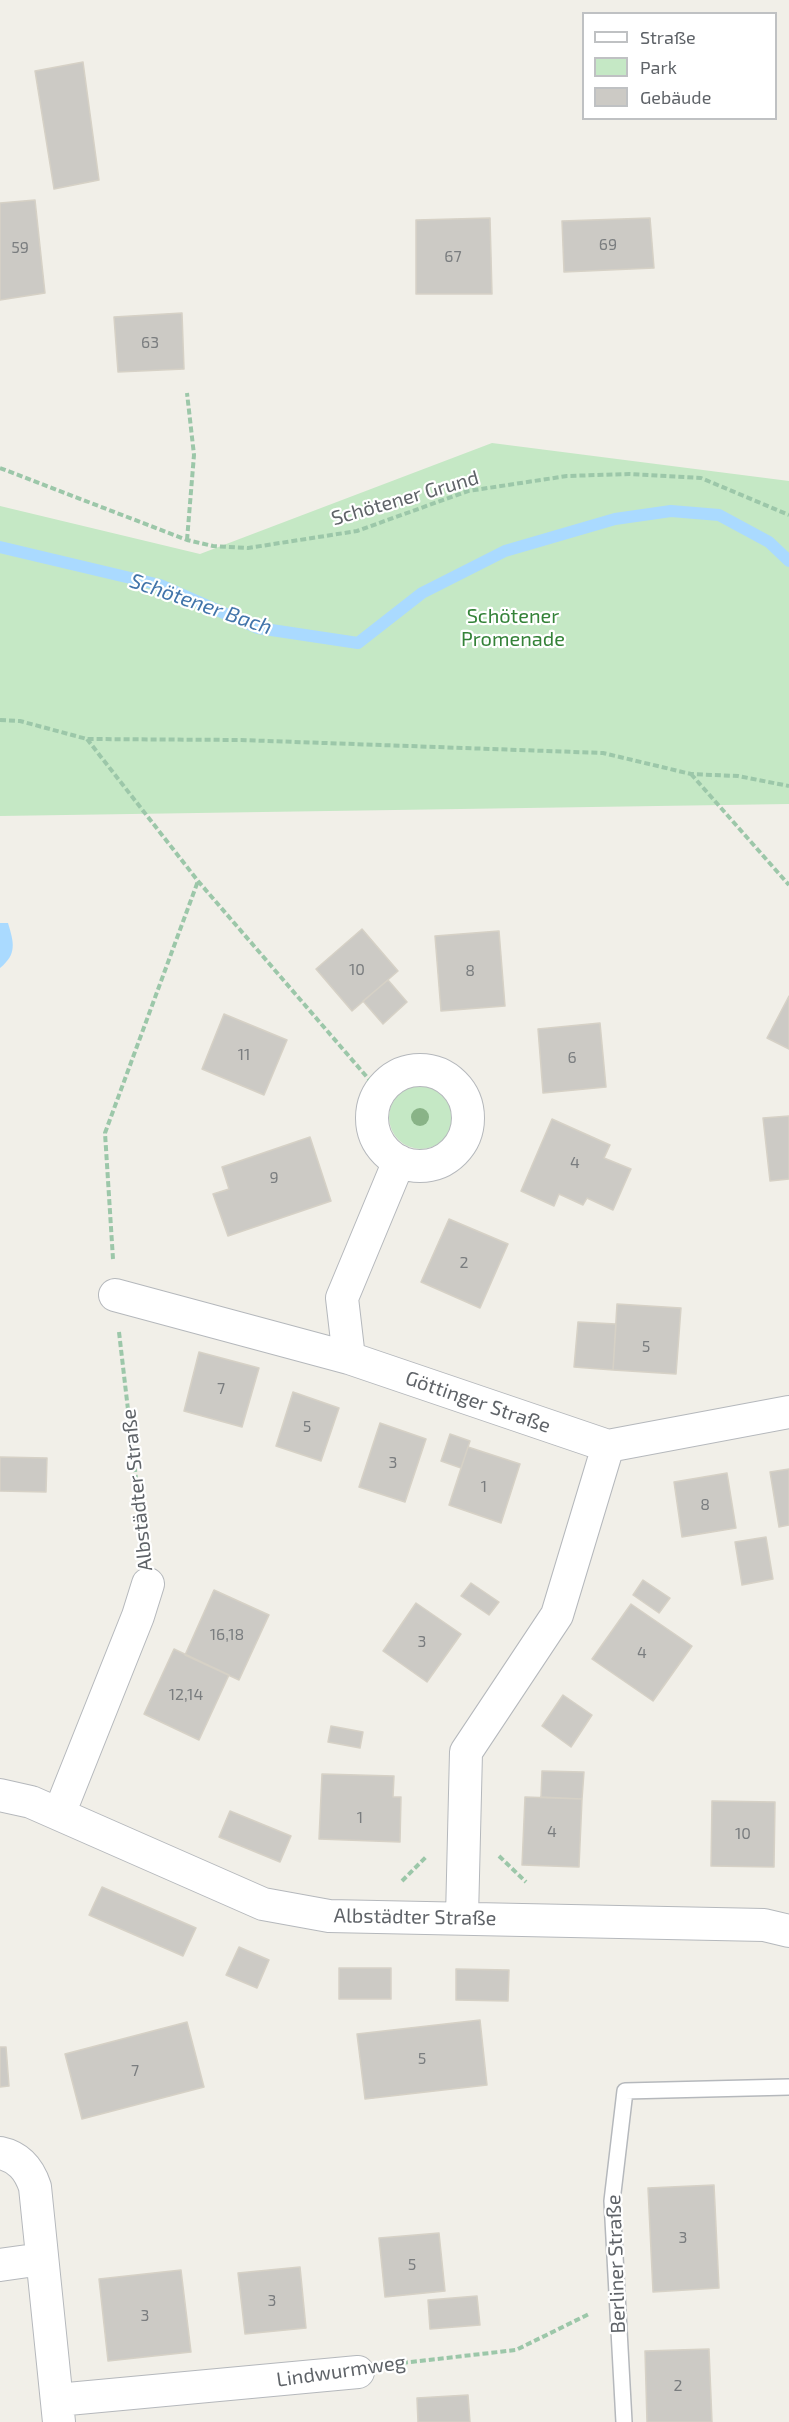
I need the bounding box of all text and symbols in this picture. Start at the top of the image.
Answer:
legend [582,12,777,120]
text: Straße [640,26,696,48]
text: Park [640,56,677,78]
text: Gebäude [640,86,711,108]
house number: 69 [599,235,617,255]
house number: 59 [11,238,29,258]
house number: 67 [444,247,462,267]
house number: 63 [141,333,159,353]
street label: Schötener Grund [329,465,481,531]
water label: Schötener Bach [127,568,275,640]
park label: Schötener Promenade [461,604,565,651]
house number: 10 [349,960,365,980]
house number: 8 [465,961,475,981]
house number: 11 [238,1045,250,1065]
house number: 6 [567,1048,577,1068]
house number: 4 [570,1153,580,1173]
house number: 9 [269,1168,279,1188]
house number: 2 [460,1253,468,1273]
house number: 5 [642,1337,650,1357]
street label: Göttinger Straße [402,1366,554,1438]
house number: 7 [217,1379,225,1399]
street label: Albstädter Straße [117,1408,157,1572]
house number: 5 [303,1417,311,1437]
house number: 3 [389,1453,397,1473]
house number: 1 [481,1477,487,1497]
house number: 8 [700,1495,710,1515]
house number: 16,18 [210,1625,244,1645]
house number: 3 [418,1632,426,1652]
house number: 4 [637,1643,647,1663]
house number: 12,14 [169,1685,203,1705]
house number: 1 [357,1808,363,1828]
house number: 4 [547,1822,557,1842]
house number: 10 [735,1824,751,1844]
street label: Albstädter Straße [333,1904,497,1930]
house number: 5 [418,2049,426,2069]
house number: 7 [131,2061,139,2081]
street label: Berliner Straße [602,2194,630,2334]
house number: 3 [679,2228,687,2248]
house number: 5 [408,2255,416,2275]
house number: 3 [268,2291,276,2311]
house number: 3 [141,2306,149,2326]
street label: Lindwurmweg [275,2350,407,2392]
house number: 2 [674,2376,682,2396]

